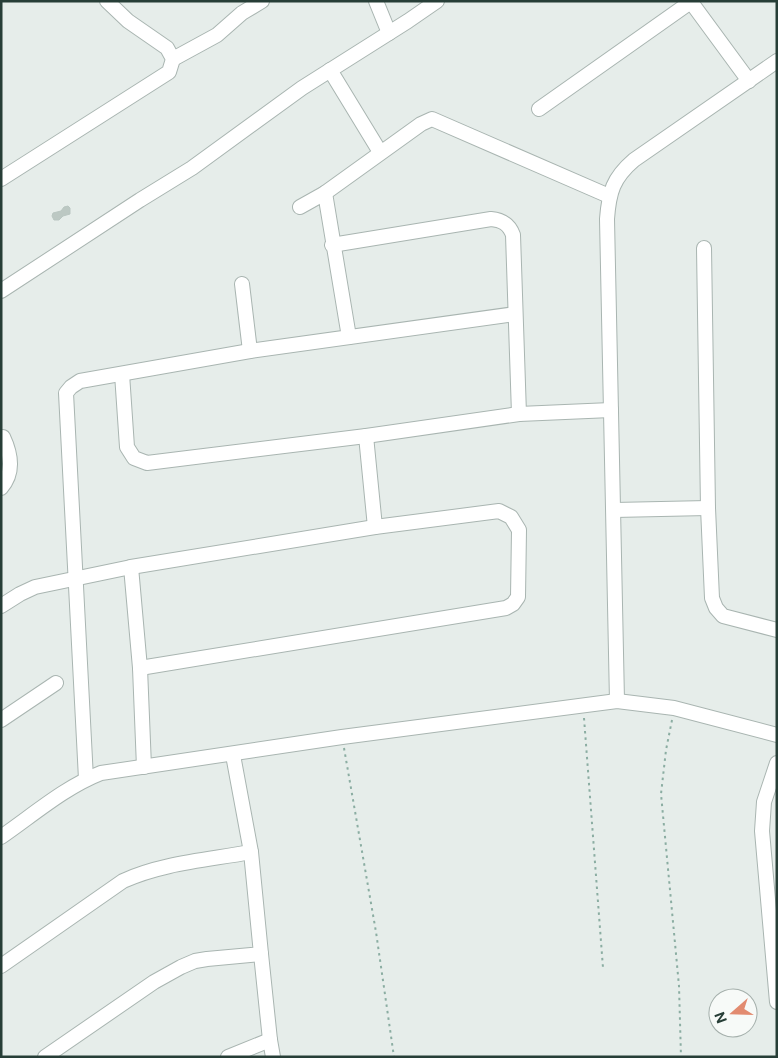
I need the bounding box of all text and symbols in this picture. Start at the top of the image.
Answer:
north arrow [708,988,758,1038]
text: N [711,1010,730,1025]

